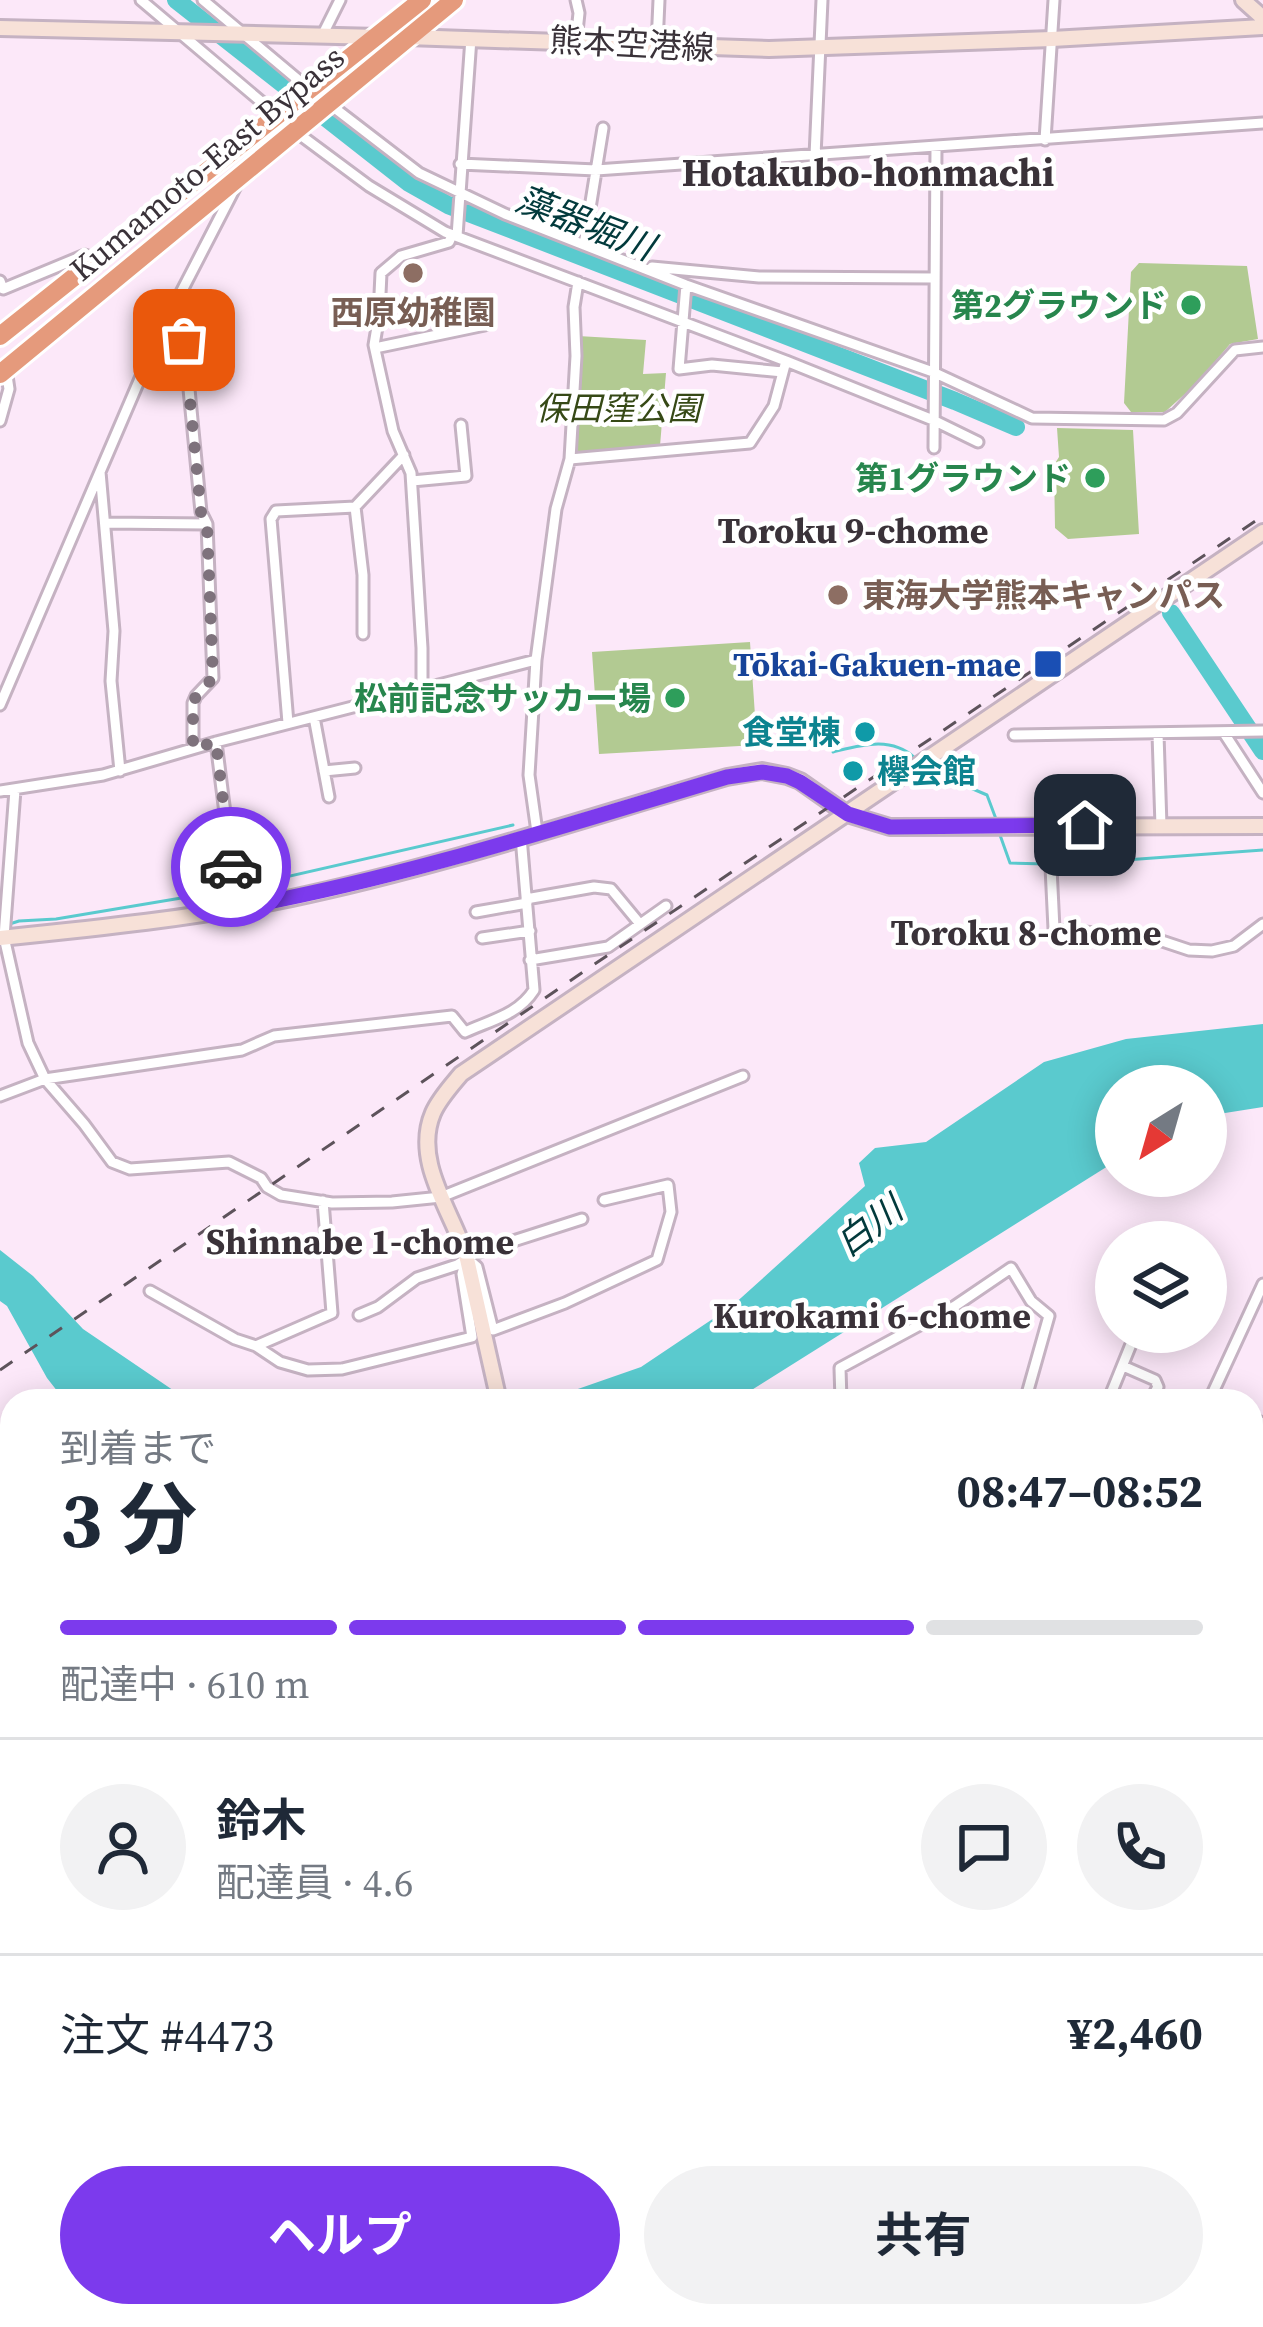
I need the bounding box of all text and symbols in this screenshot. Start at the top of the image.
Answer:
street label: 熊本空港線 [548,17,716,71]
street label: Kumamoto-East Bypass [60,35,354,291]
district label: Hotakubo-honmachi [682,146,1054,199]
water label: 藻器堀川 [509,174,665,273]
marker: 西原幼稚園 [400,260,426,286]
place label: 第2グラウンド [951,283,1167,328]
pin [133,289,235,391]
place label: 西原幼稚園 [331,290,496,335]
marker: 第2グラウンド [1178,292,1204,318]
icon: bag [151,307,217,373]
park label: 保田窪公園 [536,386,705,431]
place label: 第1グラウンド [855,456,1071,501]
marker: 第1グラウンド [1082,465,1108,491]
district label: Toroku 9-chome [718,506,988,555]
place label: 東海大学熊本キャンパス [862,573,1225,618]
marker: 東海大学熊本キャンパス [825,582,851,608]
place label: Tōkai-Gakuen-mae [733,642,1021,687]
marker: Tōkai-Gakuen-mae [1032,648,1064,680]
place label: 松前記念サッカー場 [354,676,651,721]
marker: 松前記念サッカー場 [662,685,688,711]
place label: 食堂棟 [742,710,841,755]
marker: 食堂棟 [852,719,878,745]
place label: 欅会館 [877,749,976,794]
marker: 欅会館 [840,758,866,784]
pin [1034,774,1136,876]
icon: home [1052,792,1118,858]
courier [171,807,291,927]
icon: car [198,834,264,900]
district label: Toroku 8-chome [891,908,1161,957]
north arrow [1095,1065,1227,1197]
map controls [1095,1065,1227,1353]
water label: 白川 [825,1182,916,1267]
district label: Shinnabe 1-chome [206,1217,514,1266]
button: layers [1095,1221,1227,1353]
district label: Kurokami 6-chome [713,1291,1031,1340]
text: 到着まで [60,1422,216,1475]
text: 08:47–08:52 [957,1460,1203,1522]
text: 3 分 [60,1466,197,1573]
text: 配達中 · 610 m [60,1658,310,1711]
button: person [60,1784,186,1910]
button: chat [921,1784,1047,1910]
button: phone [1077,1784,1203,1910]
text: 鈴木 [216,1789,306,1851]
text: 配達員 · 4.6 [216,1856,414,1909]
text: ¥2,460 [1068,2002,1203,2064]
text: 注文 #4473 [60,2004,274,2066]
button: ヘルプ [60,2166,620,2304]
button: 共有 [644,2166,1203,2304]

